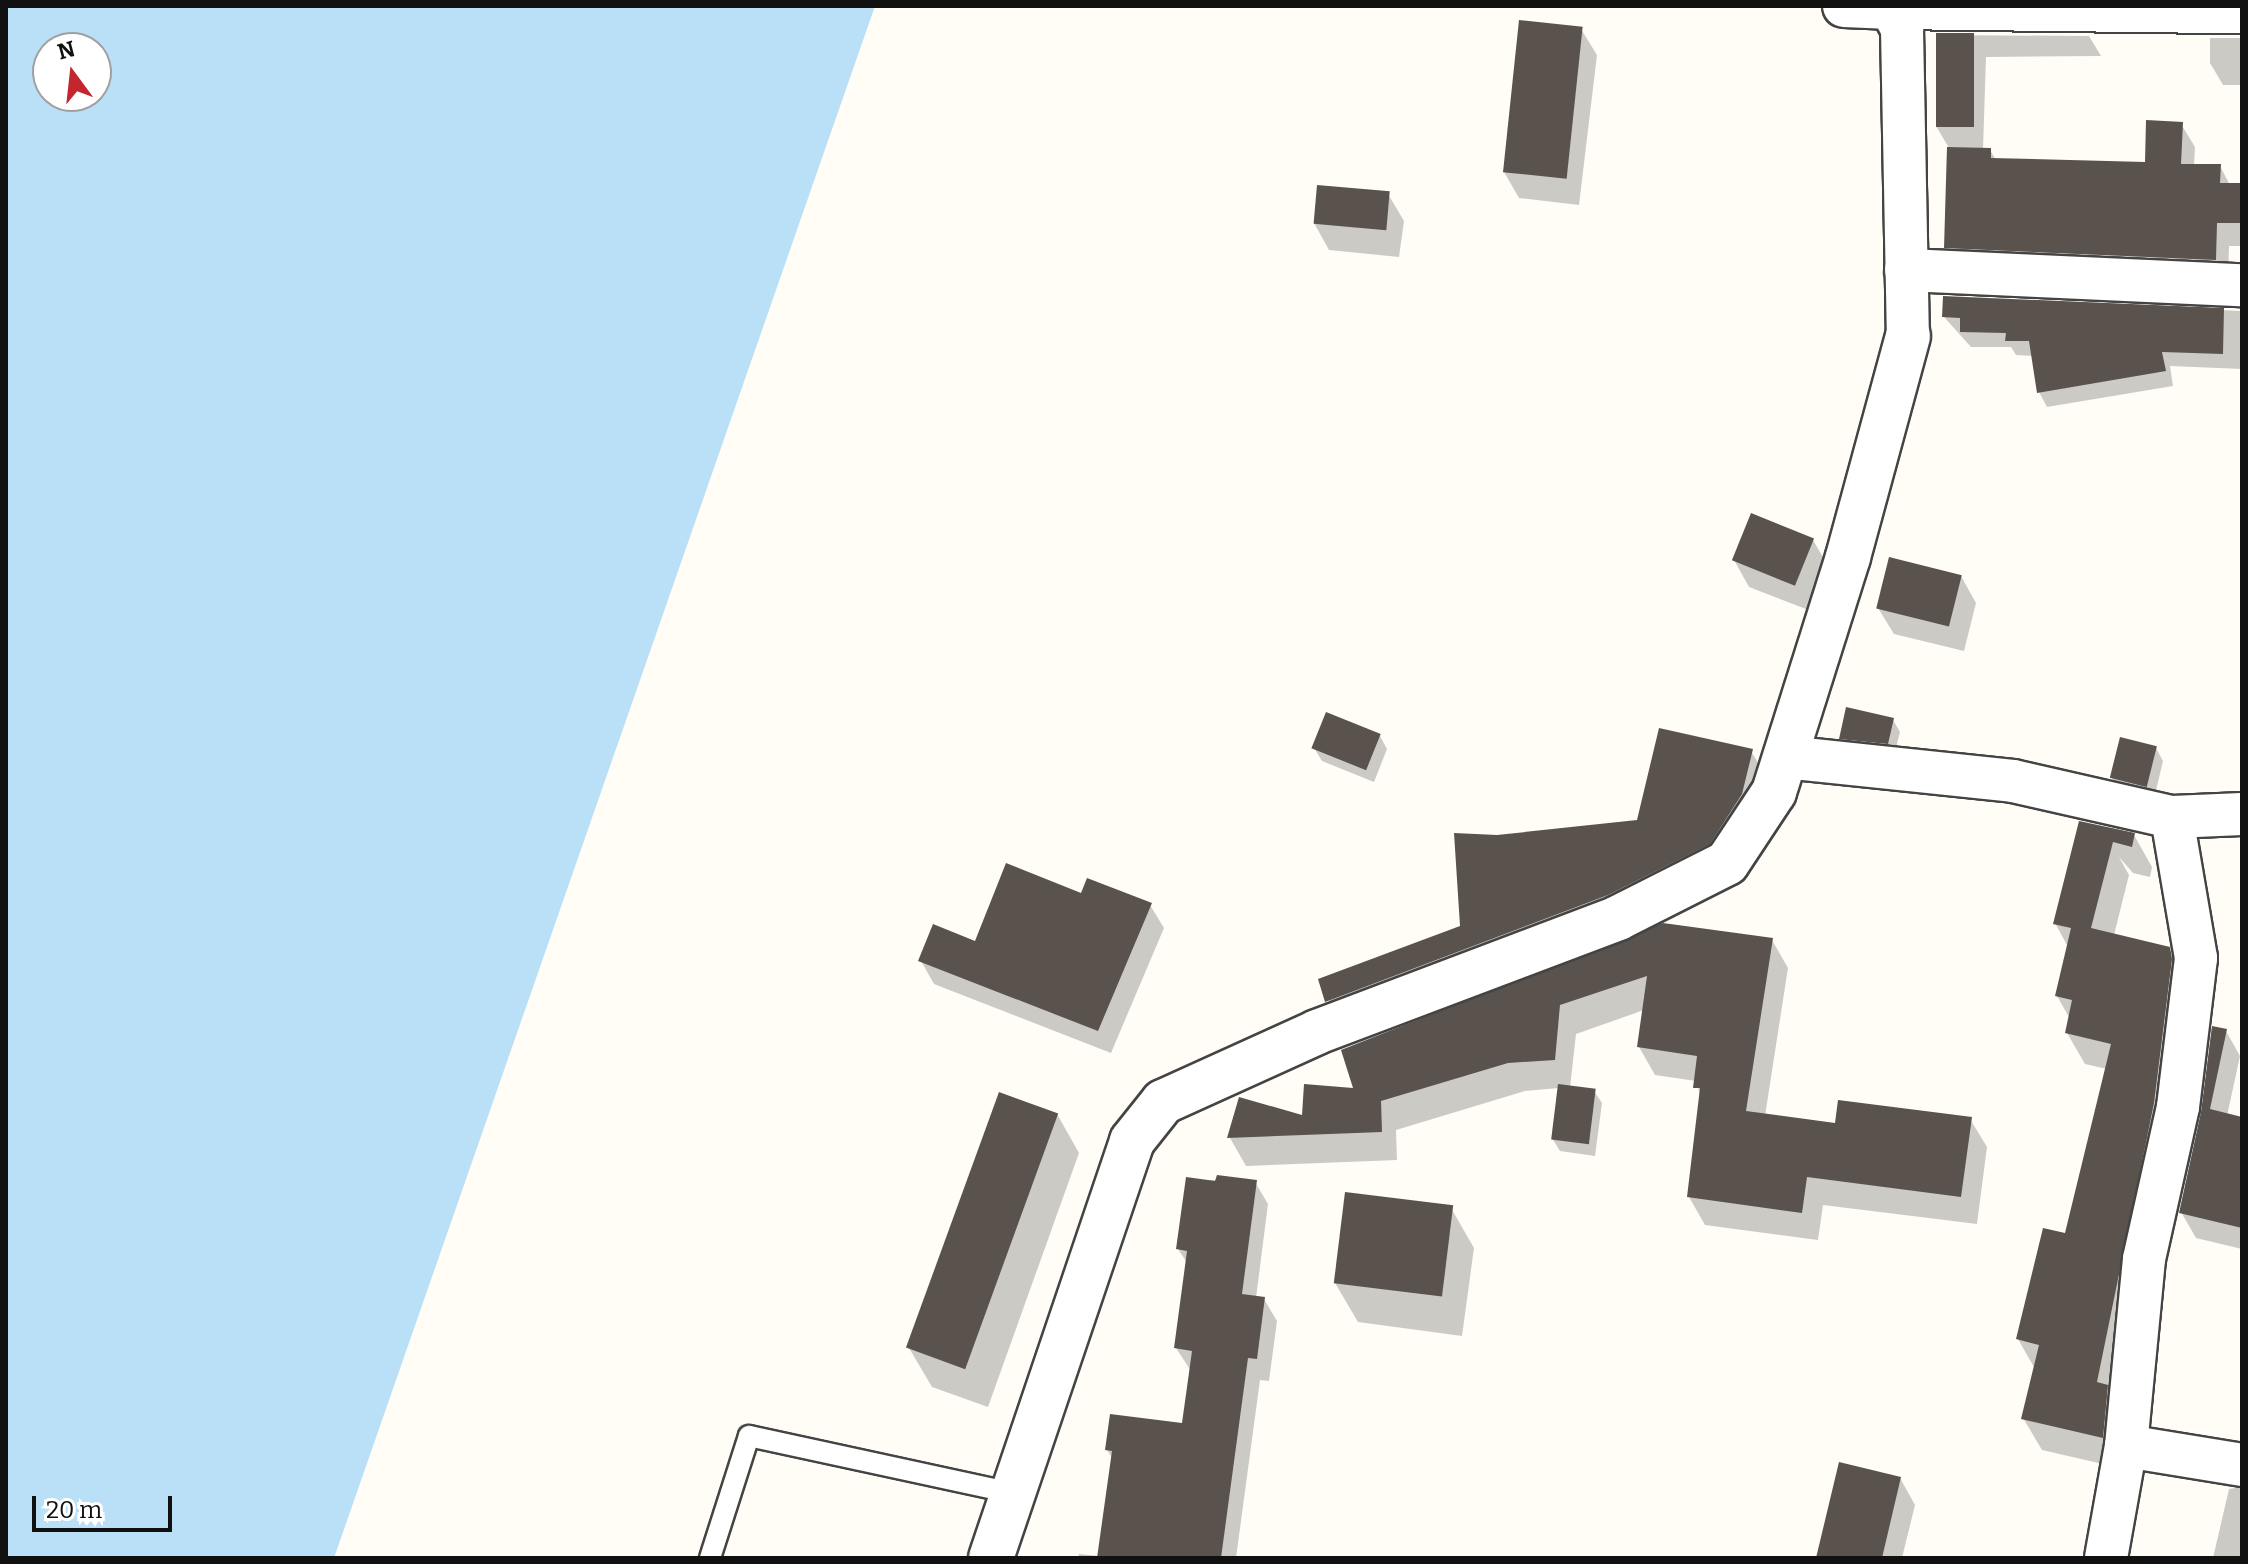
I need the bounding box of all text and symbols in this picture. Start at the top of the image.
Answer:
north arrow [32,32,112,112]
text: N [54,35,78,66]
scale bar [36,1480,176,1530]
text: 20 m [46,1496,102,1524]

